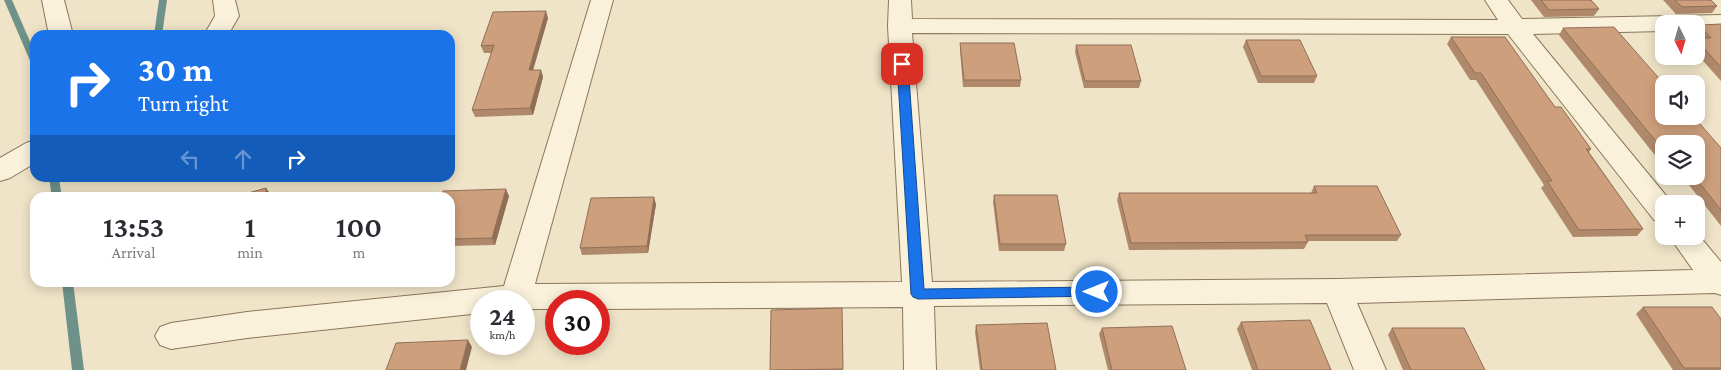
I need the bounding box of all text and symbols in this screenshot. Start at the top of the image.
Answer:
north arrow [1655,15,1705,65]
map controls [1655,15,1705,245]
pin [881,43,923,85]
icon: right [55,50,120,115]
text: 30 m [138,50,213,89]
icon: arrive [888,50,916,78]
button: sound [1655,75,1705,125]
text: Turn right [138,91,229,116]
button: layers [1655,135,1705,185]
icon: left [176,145,204,173]
icon: ahead [229,145,257,173]
icon: right [282,145,310,173]
button: + [1655,195,1705,245]
text: 13:53 [103,210,164,243]
text: 1 [245,210,255,243]
text: 100 [336,210,382,243]
text: Arrival [112,244,155,261]
text: min [237,244,263,261]
text: m [353,244,365,261]
position arrow [1070,265,1122,317]
speed limit sign: 30 [545,290,610,355]
text: 24 [489,303,516,330]
text: km/h [490,328,515,342]

